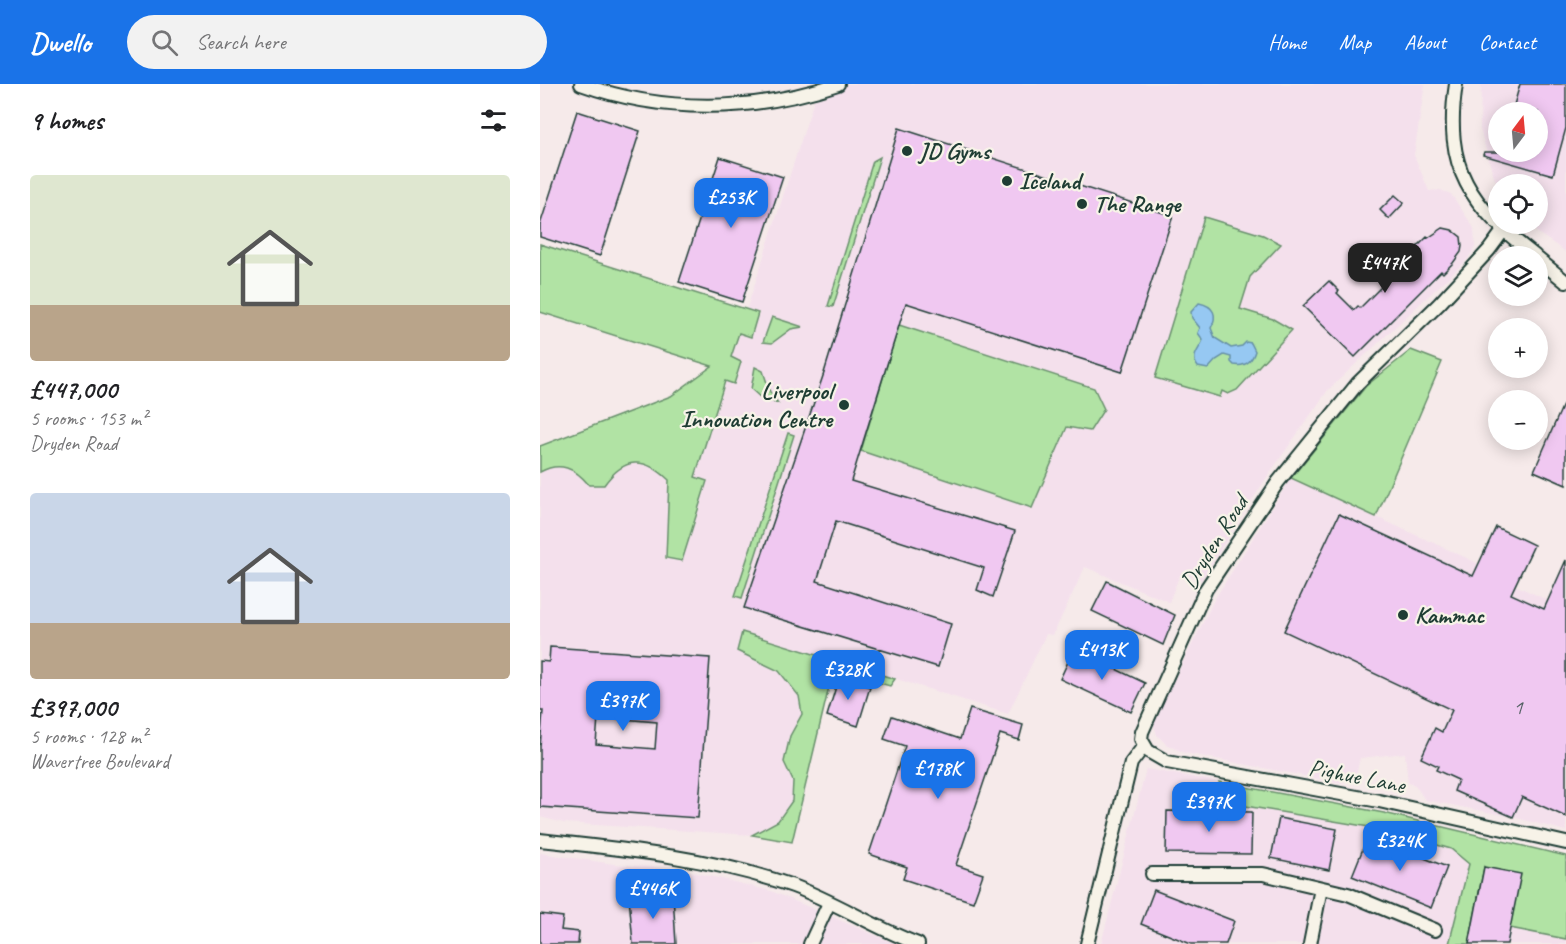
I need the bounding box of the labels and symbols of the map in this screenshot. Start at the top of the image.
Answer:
north arrow [1488,102,1548,162]
place label: JD Gyms [917,136,992,166]
marker: JD Gyms [900,144,914,158]
place label: Iceland [1019,166,1084,196]
marker: Iceland [1000,174,1014,188]
pin: £253K [689,178,773,229]
place label: The Range [1094,189,1182,219]
marker: The Range [1075,197,1089,211]
pin: £447K [1343,243,1427,294]
place label: Liverpool Innovation Centre [681,376,837,434]
marker: Liverpool Innovation Centre [837,398,851,412]
street label: Dryden Road [1173,486,1256,595]
place label: Kammac [1415,600,1485,630]
marker: Kammac [1396,608,1410,622]
pin: £413K [1060,630,1144,681]
pin: £328K [806,650,890,701]
pin: £397K [581,681,665,732]
house number: 1 [1513,694,1524,720]
pin: £178K [896,749,980,800]
street label: Pighue Lane [1306,752,1410,800]
pin: £397K [1167,782,1251,833]
pin: £324K [1358,821,1442,872]
pin: £446K [611,869,695,920]

